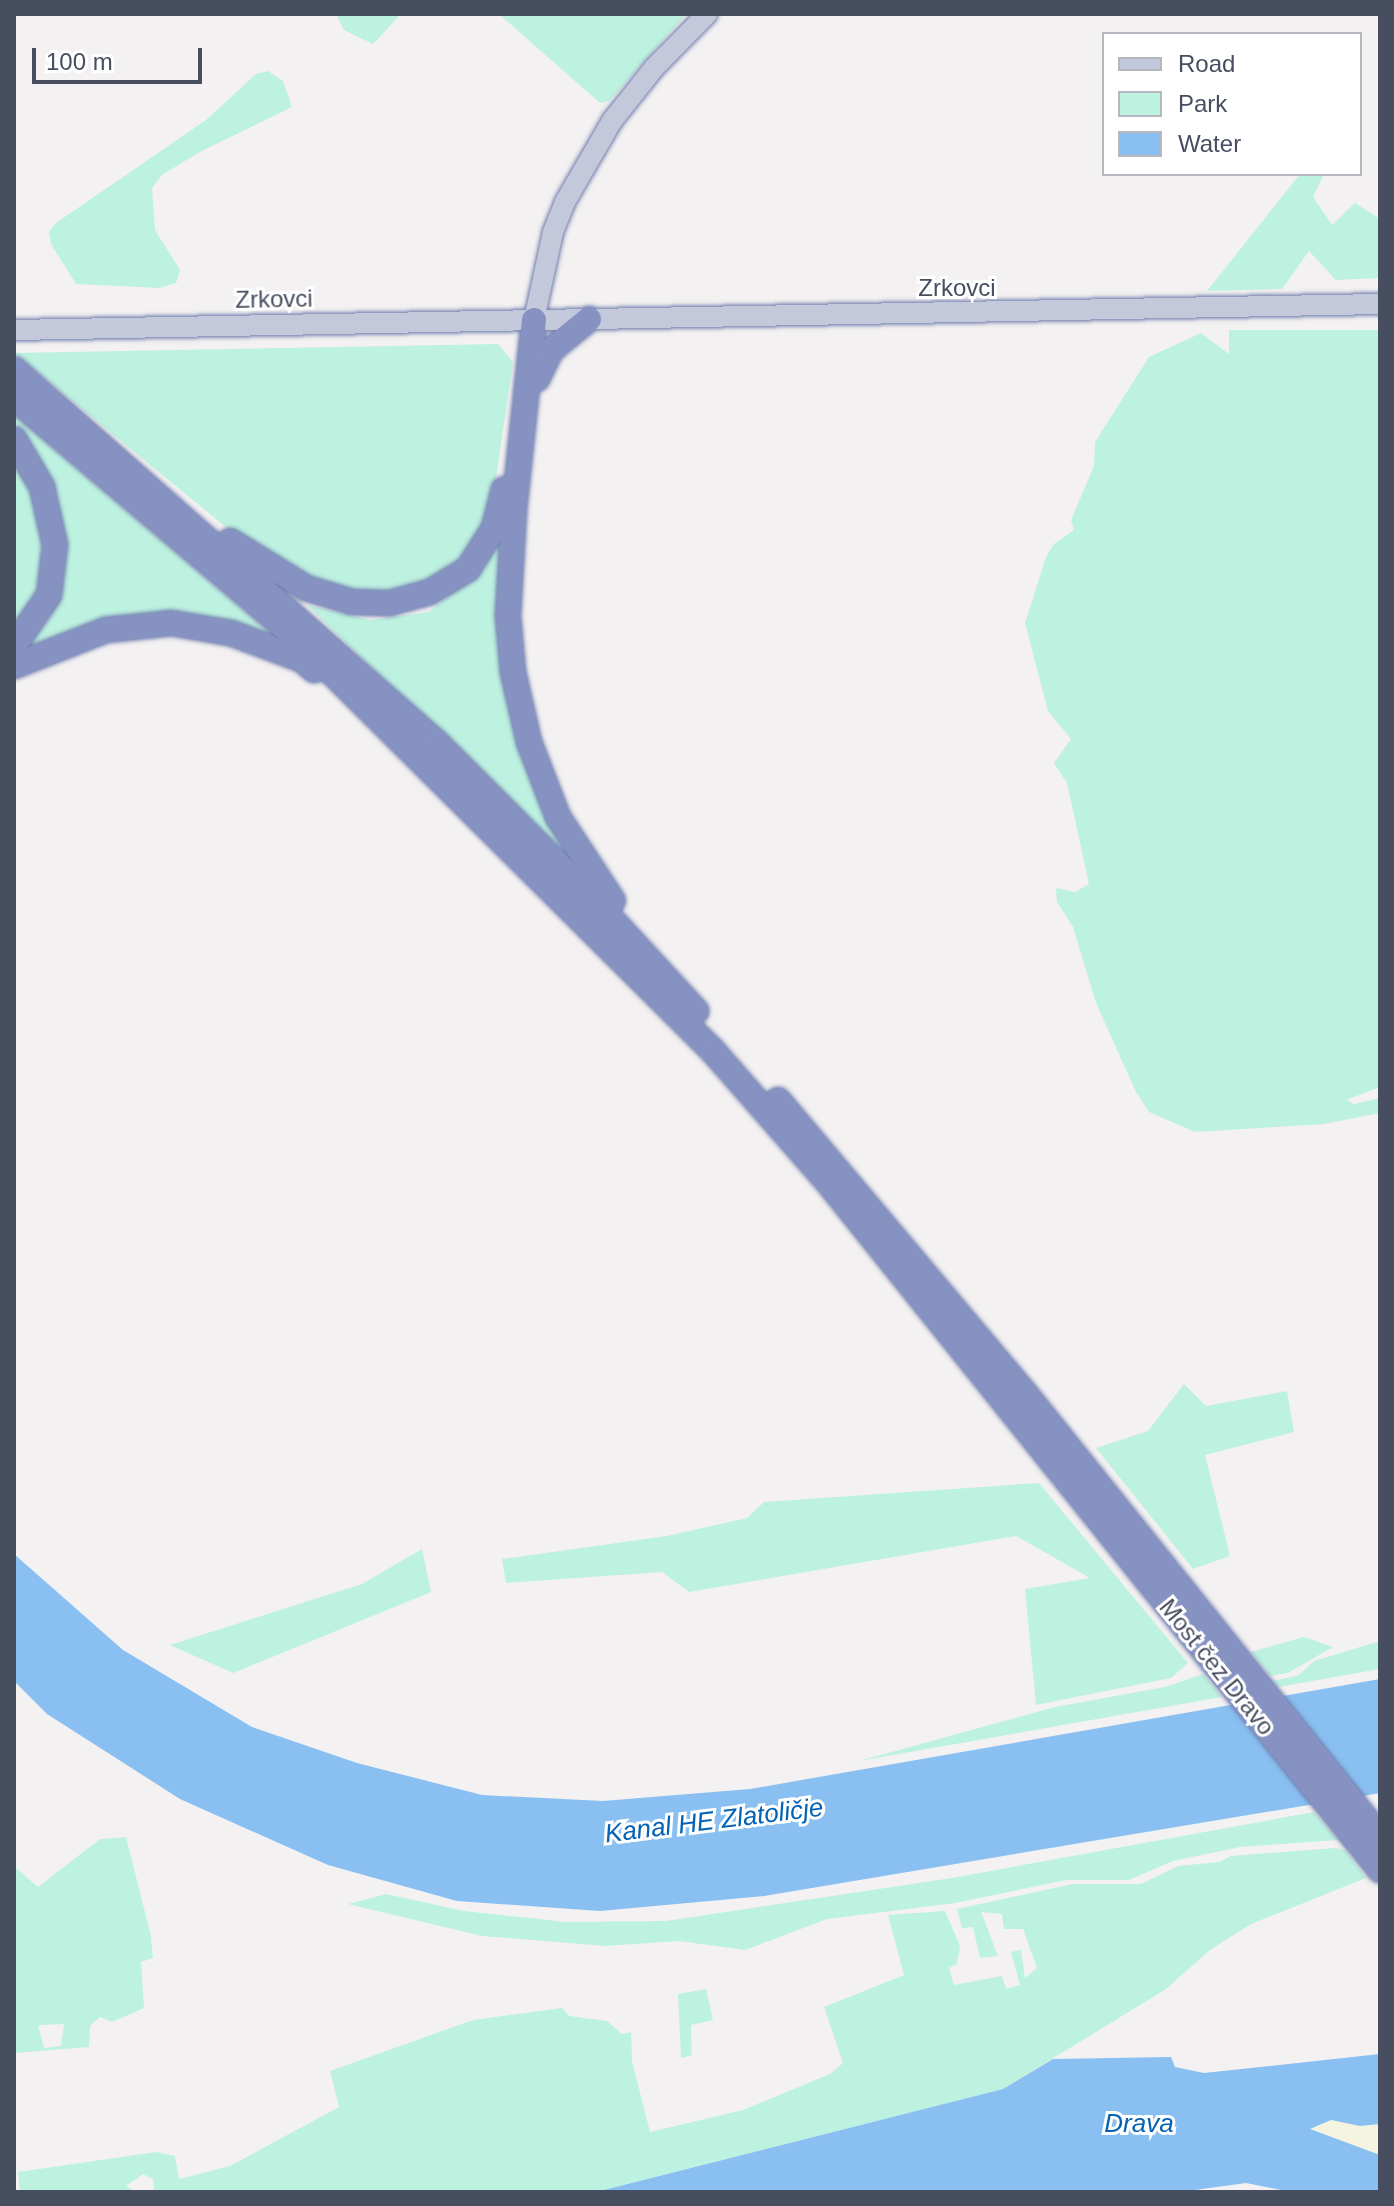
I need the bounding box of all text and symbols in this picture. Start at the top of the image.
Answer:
scale bar [36,32,206,82]
legend [1102,32,1362,176]
text: 100 m [46,48,113,75]
text: Road [1178,50,1235,77]
text: Park [1178,90,1227,117]
text: Water [1178,130,1241,157]
street label: Zrkovci [918,274,996,302]
street label: Zrkovci [235,284,313,314]
street label: Most čez Dravo [1153,1593,1281,1741]
water label: Kanal HE Zlatoličje [603,1792,825,1850]
water label: Drava [1104,2108,1174,2140]

